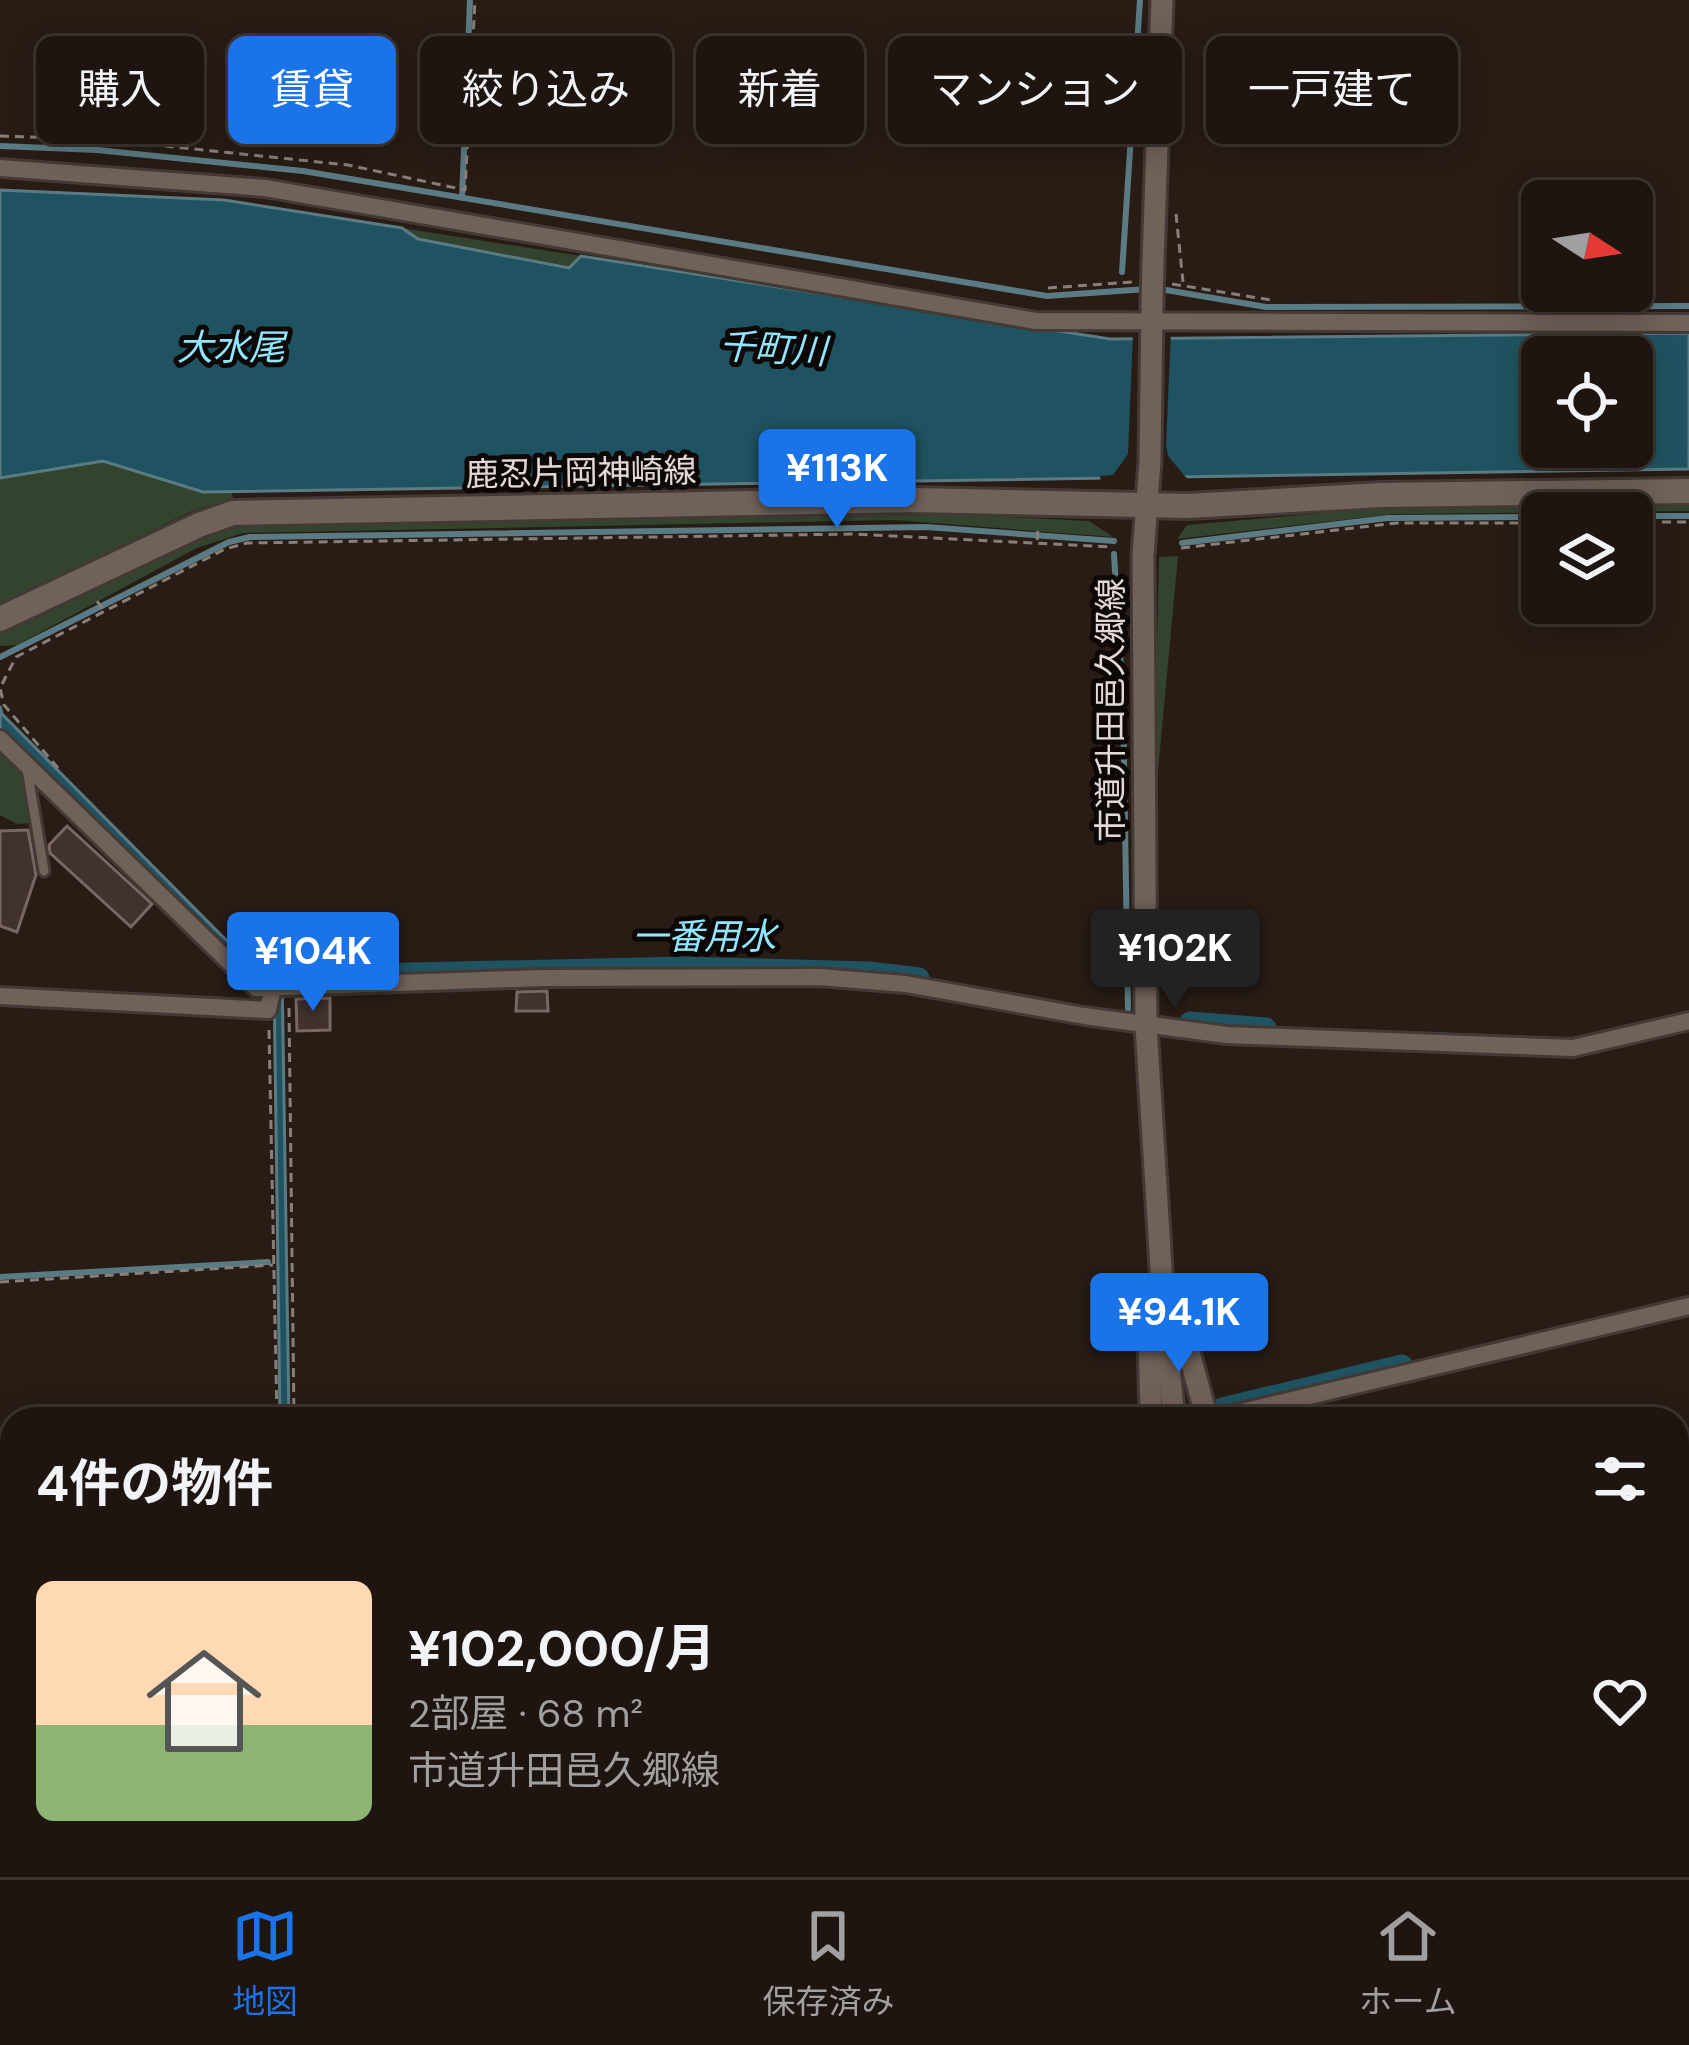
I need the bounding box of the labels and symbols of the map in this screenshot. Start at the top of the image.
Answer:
north arrow [1521,180,1653,312]
water label: 千町川 [718,322,832,375]
water label: 大水尾 [177,324,288,371]
pin: ¥113K [753,429,921,531]
street label: 鹿忍片岡神崎線 [465,449,697,496]
street label: 市道升田邑久郷線 [1089,578,1132,842]
pin: ¥102K [1091,909,1259,1011]
pin: ¥104K [229,912,397,1014]
water label: 一番用水 [632,913,780,960]
pin: ¥94.1K [1081,1273,1277,1375]

